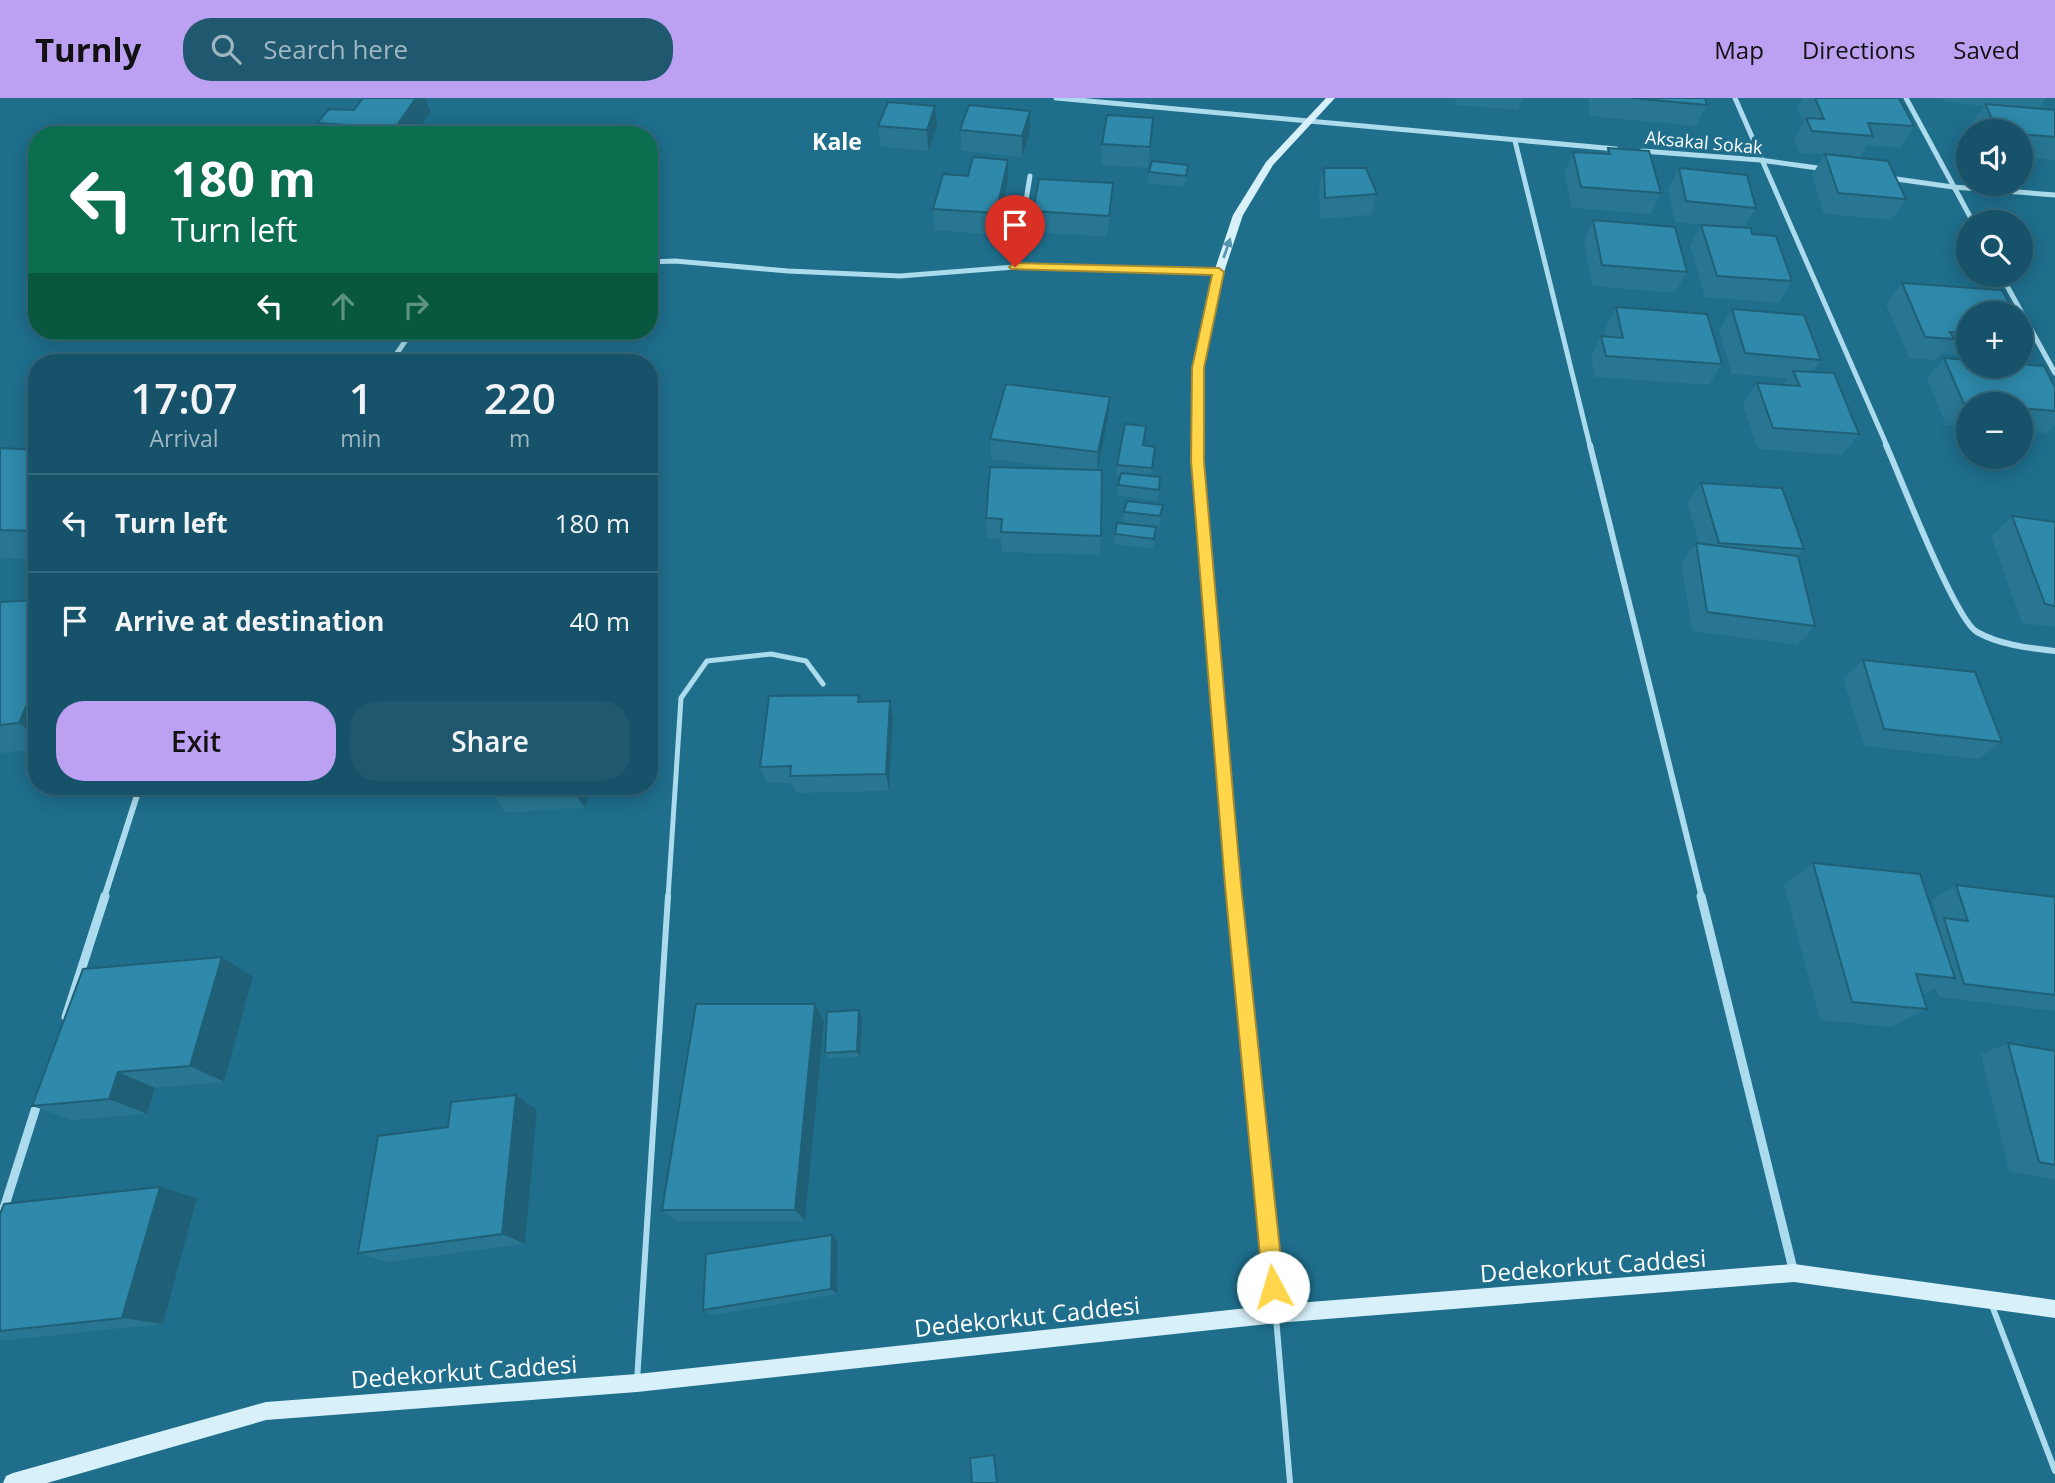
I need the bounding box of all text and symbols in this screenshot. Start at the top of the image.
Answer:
search box [183,18,673,81]
text: Turnly [35,27,141,72]
icon: search [207,30,245,68]
text: Search here [263,31,408,67]
text: Map [1714,33,1764,66]
text: Directions [1802,33,1915,66]
text: Saved [1953,33,2020,66]
map controls [1956,119,2033,469]
button: sound [1956,119,2033,196]
district label: Kale [812,125,862,157]
street label: Aksakal Sokak [1644,125,1764,159]
text: 180 m [171,145,316,211]
icon: left [56,154,147,245]
pin [985,195,1045,267]
icon: arrive [996,206,1034,244]
text: Turn left [171,208,297,251]
button: search [1956,210,2033,287]
one-way arrow [1222,238,1233,259]
icon: left [251,287,289,325]
icon: ahead [324,287,362,325]
icon: right [397,287,435,325]
button: + [1956,301,2033,378]
text: 17:07 [130,369,238,426]
text: 1 [349,369,373,426]
text: 220 [484,369,556,426]
button: − [1956,392,2033,469]
text: Arrival [149,422,219,454]
text: min [340,422,381,454]
text: m [509,422,530,454]
icon: left [56,504,94,542]
text: Turn left [115,505,227,541]
text: 180 m [555,505,630,541]
icon: arrive [56,602,94,640]
text: Arrive at destination [115,603,384,639]
text: 40 m [569,603,630,639]
button: Exit [56,701,336,781]
button: Share [350,701,630,781]
street label: Dedekorkut Caddesi [1479,1241,1707,1289]
position arrow [1236,1250,1310,1324]
street label: Dedekorkut Caddesi [912,1288,1142,1344]
street label: Dedekorkut Caddesi [350,1347,578,1395]

